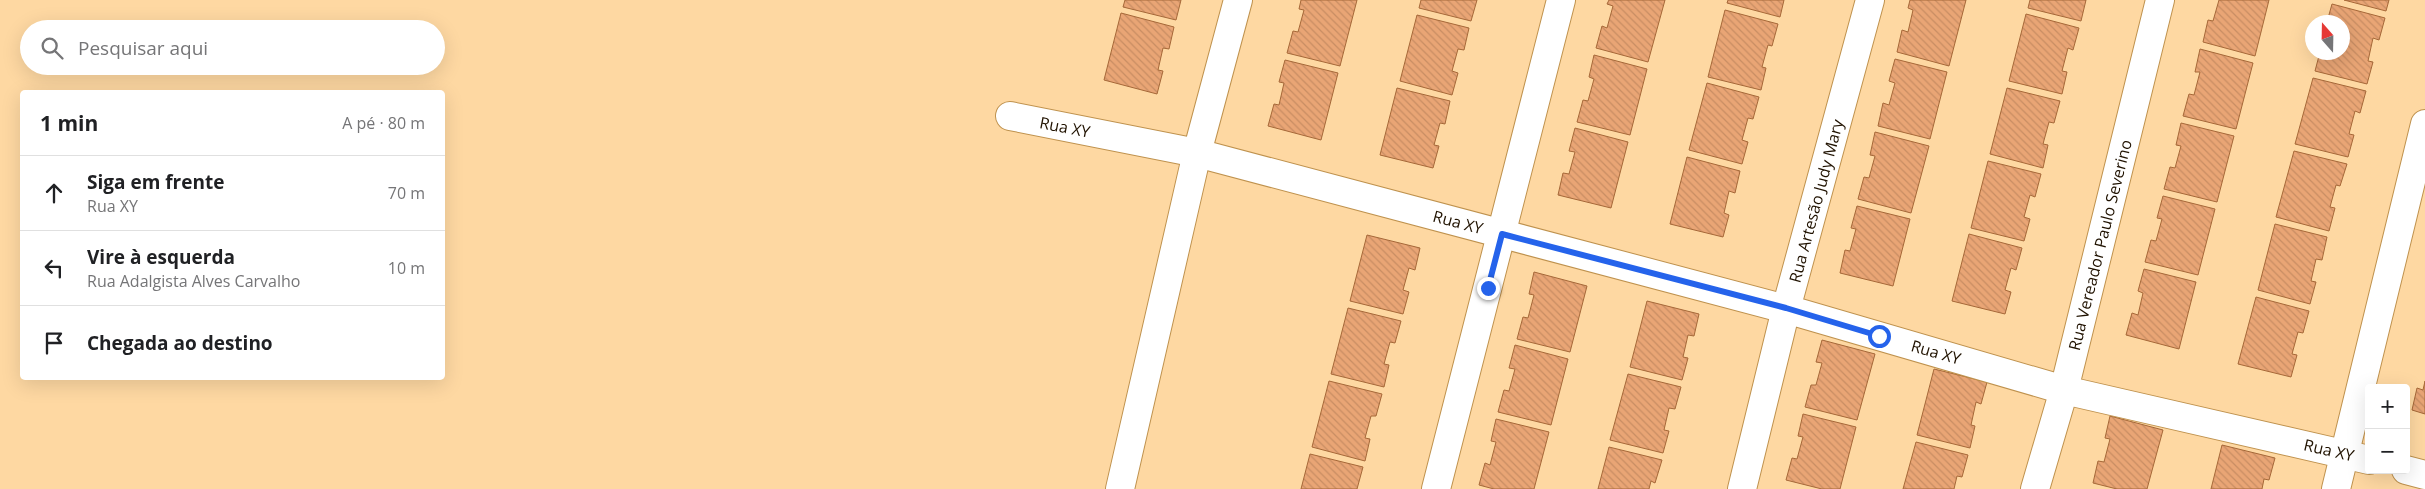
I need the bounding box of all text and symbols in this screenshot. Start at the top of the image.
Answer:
north arrow [2305,15,2350,60]
search box [20,20,445,75]
icon: search [38,34,66,62]
text: Pesquisar aqui [78,35,208,61]
text: 1 min [40,109,98,137]
street label: Rua XY [1038,111,1092,143]
text: A pé · 80 m [342,112,425,134]
street label: Rua Artesão Judy Mary [1784,116,1849,285]
street label: Rua Vereador Paulo Severino [2063,137,2137,353]
text: Siga em frente [87,169,224,195]
icon: ahead [40,179,68,207]
text: 70 m [388,182,425,204]
text: Rua XY [87,195,138,217]
street label: Rua XY [1431,205,1485,239]
text: Vire à esquerda [87,244,235,270]
icon: left [40,254,68,282]
text: 10 m [388,257,425,279]
text: Rua Adalgista Alves Carvalho [87,270,300,292]
route end [1477,277,1500,300]
route start [1868,325,1891,348]
icon: arrive [40,329,68,357]
text: Chegada ao destino [87,330,273,356]
street label: Rua XY [1908,334,1964,370]
map controls [2365,384,2410,474]
button: + [2365,384,2410,429]
button: − [2365,429,2410,474]
street label: Rua XY [2302,434,2356,466]

